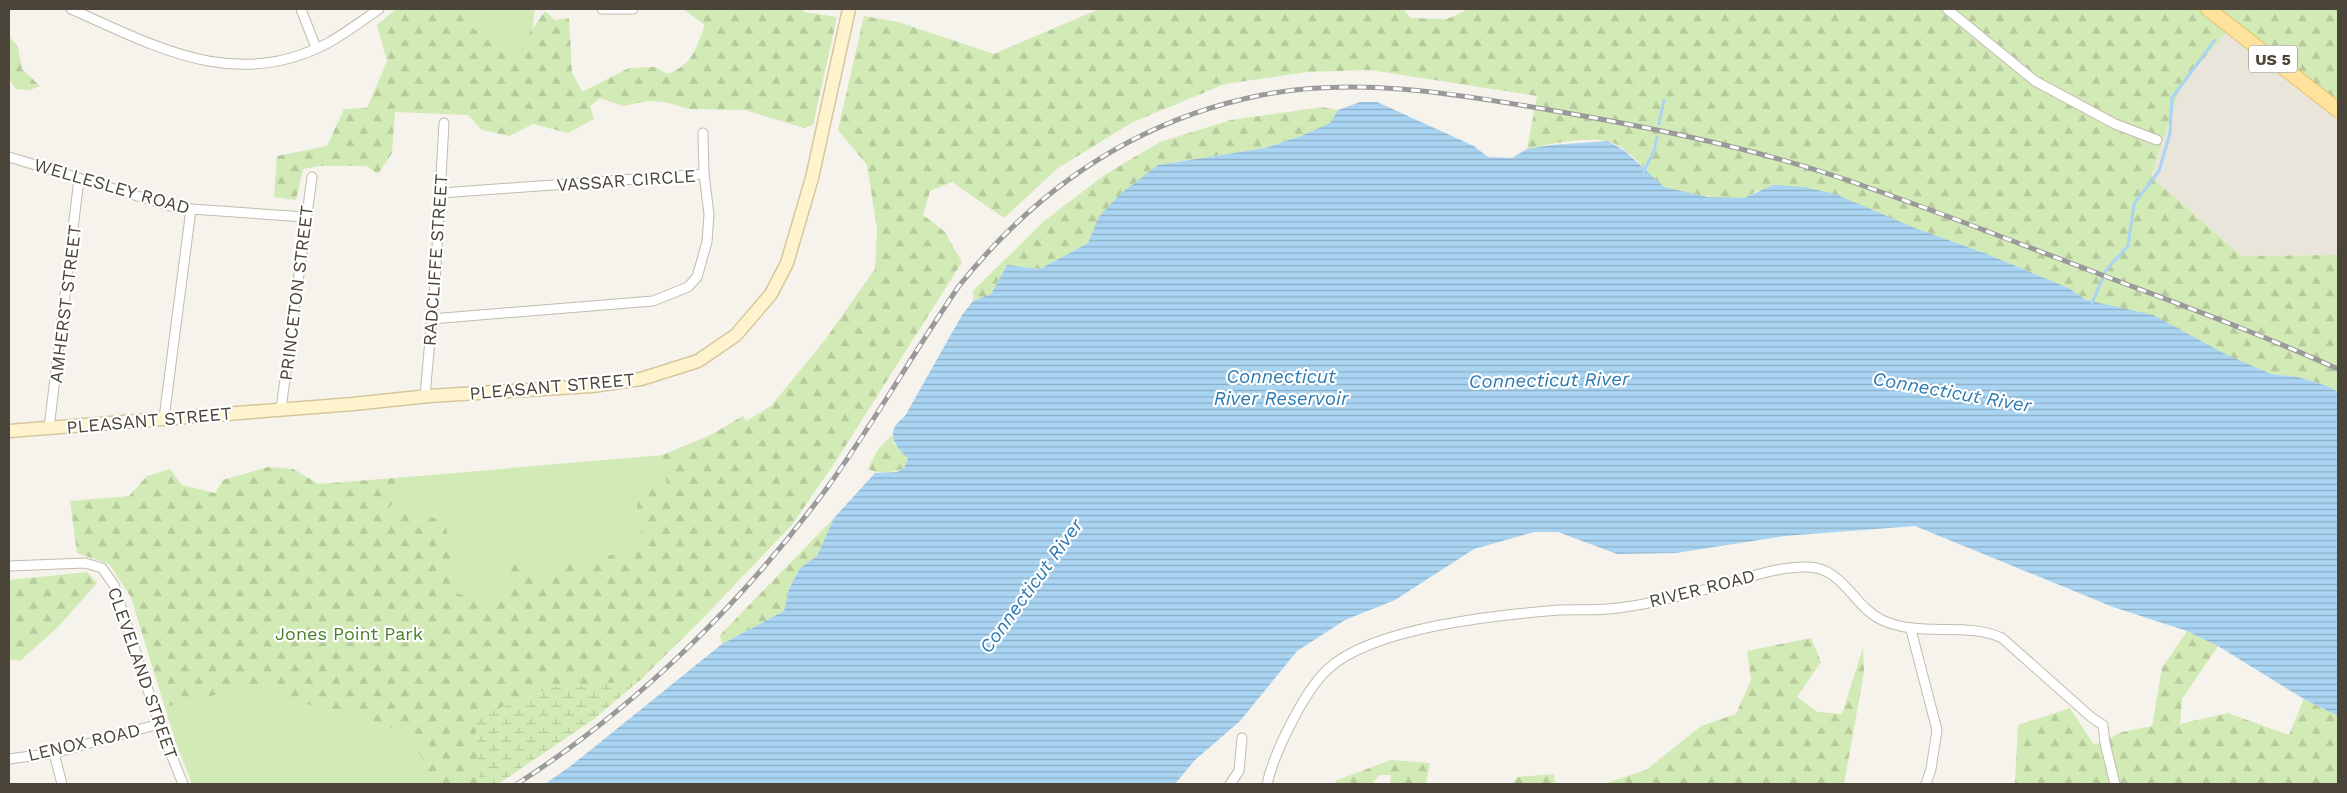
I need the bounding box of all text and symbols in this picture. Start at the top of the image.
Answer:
road number: US 5 [2249,46,2297,72]
street label: WELLESLEY ROAD [32,154,192,218]
street label: VASSAR CIRCLE [556,165,696,195]
street label: RADCLIFFE STREET [419,173,452,347]
street label: PRINCETON STREET [275,204,317,382]
street label: AMHERST STREET [45,224,85,384]
water label: Connecticut River Reservoir [1214,365,1349,410]
water label: Connecticut River [1468,367,1630,393]
water label: Connecticut River [1871,367,2034,417]
street label: PLEASANT STREET [469,368,636,404]
street label: PLEASANT STREET [66,402,233,438]
water label: Connecticut River [974,514,1088,658]
street label: RIVER ROAD [1647,565,1757,611]
street label: CLEVELAND STREET [104,584,182,762]
park label: Jones Point Park [275,623,423,644]
street label: LENOX ROAD [26,719,142,765]

